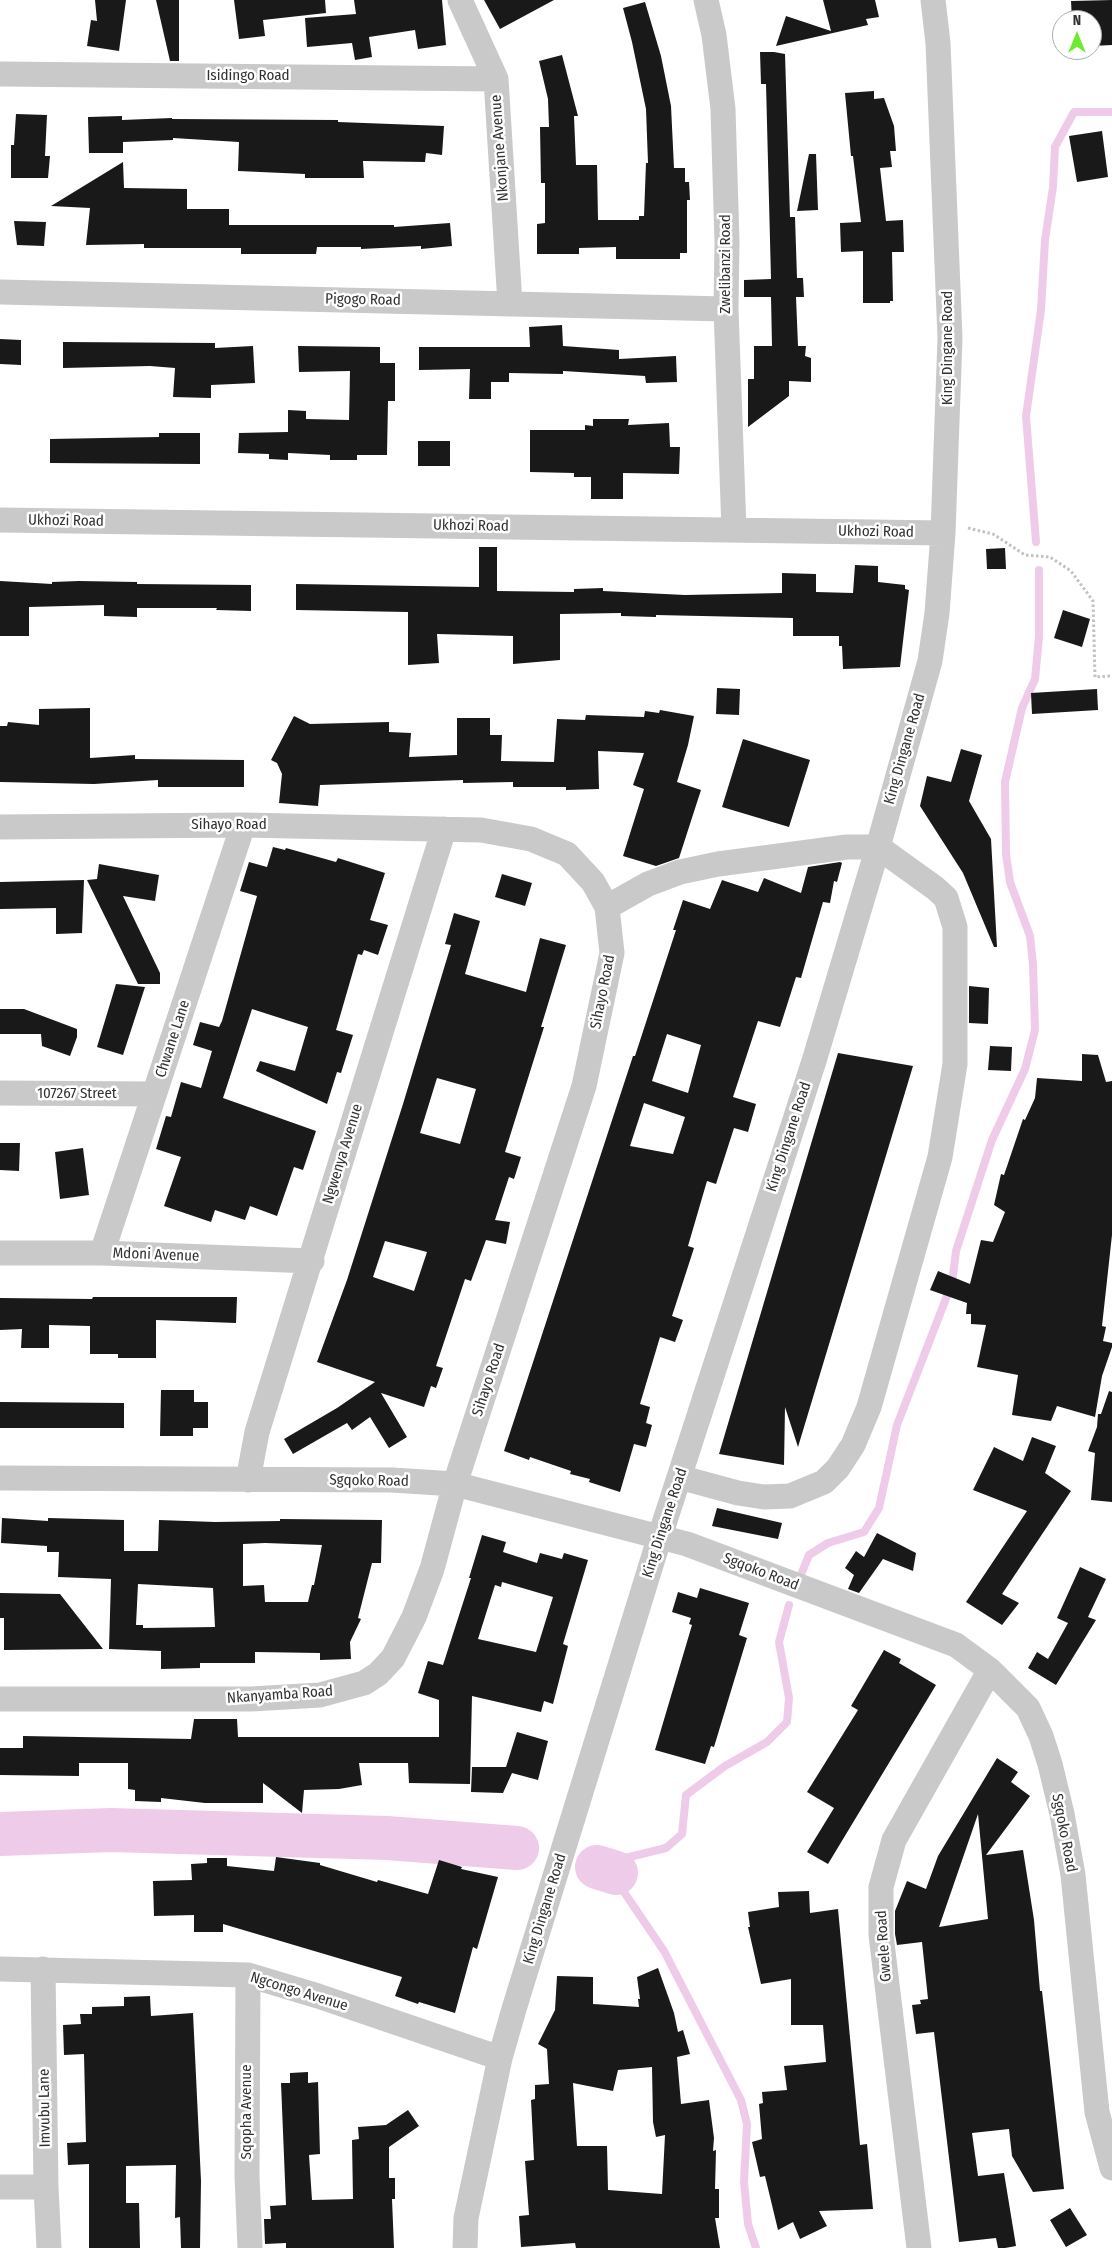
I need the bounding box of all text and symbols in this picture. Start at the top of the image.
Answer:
north arrow [1052,10,1102,60]
text: N [1073,12,1081,29]
street label: Isidingo Road [206,67,290,85]
street label: Nkonjane Avenue [487,94,513,202]
street label: Zwelibanzi Road [717,214,735,314]
street label: Pigogo Road [325,290,401,310]
street label: King Dingane Road [939,291,957,405]
street label: Ukhozi Road [28,511,104,531]
street label: Ukhozi Road [433,516,509,536]
street label: Ukhozi Road [838,522,914,542]
street label: King Dingane Road [881,691,929,807]
street label: Sihayo Road [191,816,267,834]
street label: Sihayo Road [587,953,619,1031]
street label: Chwane Lane [152,998,194,1080]
street label: King Dingane Road [763,1080,815,1194]
street label: 107267 Street [37,1085,117,1103]
street label: Ngwenya Avenue [319,1102,367,1206]
street label: Mdoni Avenue [112,1244,200,1266]
street label: Sihayo Road [469,1341,509,1419]
street label: King Dingane Road [639,1466,691,1580]
street label: Sgqoko Road [329,1471,409,1491]
street label: Sgqoko Road [721,1549,801,1595]
street label: Nkanyamba Road [226,1682,334,1708]
street label: Sgqoko Road [1048,1792,1080,1874]
street label: King Dingane Road [520,1852,570,1966]
street label: Gwele Road [873,1910,895,1982]
street label: Ngcongo Avenue [248,1969,350,2015]
street label: Sqopha Avenue [238,2064,256,2160]
street label: Imvubu Lane [35,2069,55,2147]

